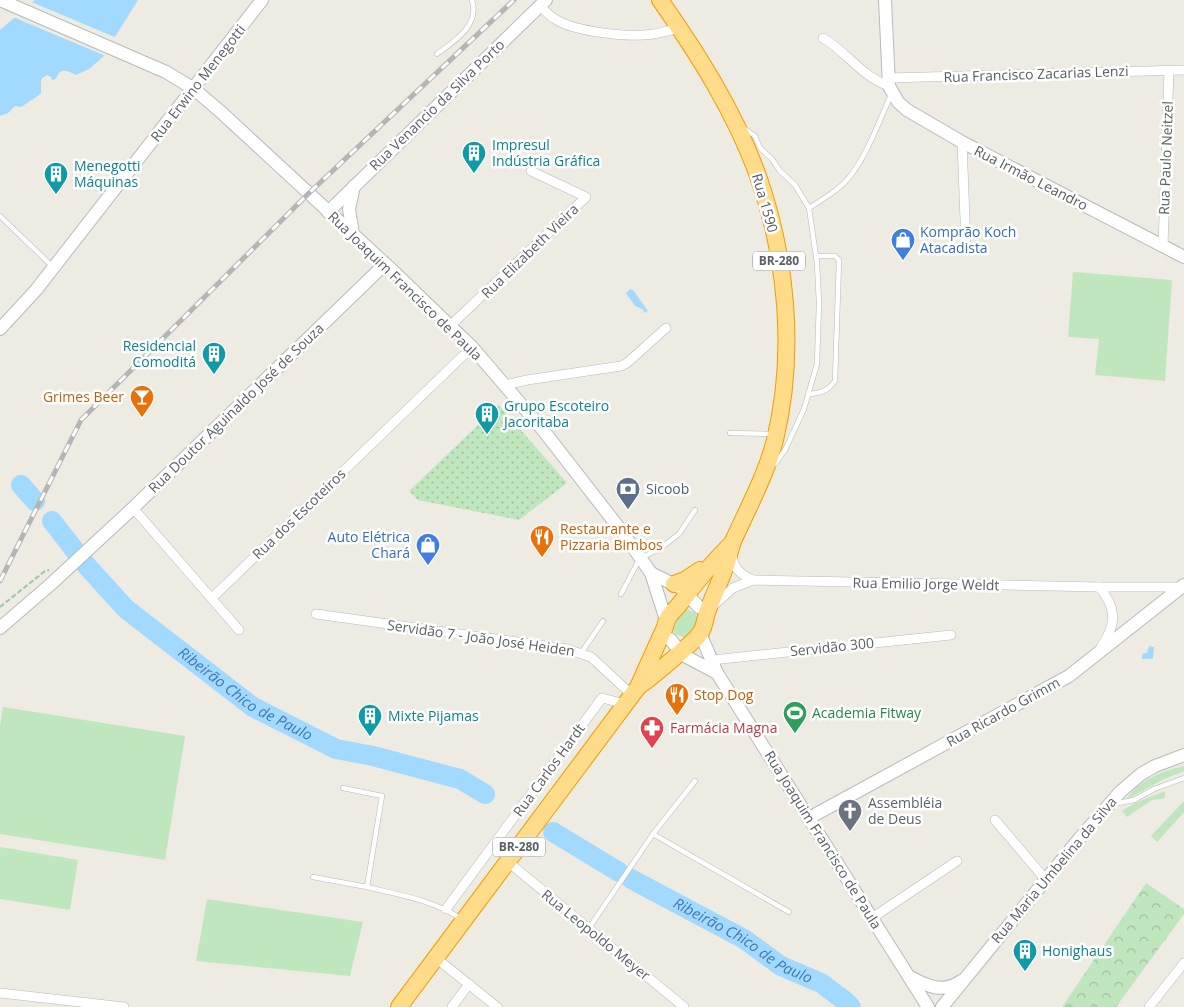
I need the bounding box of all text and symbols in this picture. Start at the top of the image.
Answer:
street label: Rua Erwino Menegotti [146,20,249,145]
street label: Rua Venancio da Silva Porto [365,35,508,174]
street label: Rua Francisco Zacarias Lenzi [943,61,1129,86]
street label: Rua Paulo Neitzel [1154,101,1177,215]
place label: Impresul Indústria Gráfica [492,135,600,170]
building icon: Impresul Indústria Gráfica [461,140,487,174]
street label: Rua Irmão Leandro [971,141,1091,214]
place label: Menegotti Máquinas [74,156,140,191]
building icon: Menegotti Máquinas [43,161,69,195]
street label: Rua 1590 [748,171,783,235]
street label: Rua Elizabeth Vieira [477,199,582,302]
street label: Rua Joaquim Francisco de Paula [324,207,486,364]
place label: Komprão Koch Atacadista [920,222,1016,257]
shop icon: Komprão Koch Atacadista [890,227,916,261]
road number: BR-280 [753,252,805,270]
street label: Rua Doutor Aguinaldo José de Souza [144,318,328,497]
place label: Residencial Comoditá [123,336,196,371]
building icon: Residencial Comoditá [201,341,227,375]
bar icon: Grimes Beer [129,384,155,418]
place label: Grimes Beer [43,387,124,406]
place label: Grupo Escoteiro Jacoritaba [502,396,609,431]
building icon: Grupo Escoteiro Jacoritaba [474,401,500,435]
street label: Rua dos Escoteiros [248,464,350,563]
bank icon: Sicoob [615,476,641,510]
place label: Sicoob [646,479,689,498]
place label: Restaurante e Pizzaria Bimbos [560,519,663,554]
restaurant icon: Restaurante e Pizzaria Bimbos [529,524,555,558]
place label: Auto Elétrica Chará [328,527,410,562]
shop icon: Auto Elétrica Chará [415,532,441,566]
street label: Rua Emilio Jorge Weldt [852,573,1000,594]
street label: Servidão 7 - João José Heiden [386,615,576,660]
street label: Servidão 300 [789,633,875,660]
water label: Ribeirão Chico de Paulo [174,642,316,744]
street label: Rua Ricardo Grimm [943,672,1063,751]
restaurant icon: Stop Dog [664,682,690,716]
place label: Stop Dog [694,685,754,704]
sports icon: Academia Fitway [782,700,808,734]
building icon: Mixte Pijamas [357,703,383,737]
place label: Academia Fitway [812,703,922,722]
place label: Mixte Pijamas [388,706,479,725]
pharmacy icon: Farmácia Magna [639,715,665,749]
place label: Farmácia Magna [670,718,777,737]
street label: Rua Carlos Hardt [508,719,589,820]
street label: Rua Joaquim Francisco de Paula [761,747,886,933]
street label: Rua Maria Umbelina da Silva [987,792,1121,947]
place label: Assembléia de Deus [868,793,942,828]
church icon: Assembléia de Deus [837,798,863,832]
road number: BR-280 [493,838,545,856]
street label: Rua Leopoldo Meyer [538,885,655,984]
water label: Ribeirão Chico de Paulo [670,892,816,987]
building icon: Honighaus [1012,938,1038,972]
place label: Honighaus [1042,941,1112,960]

